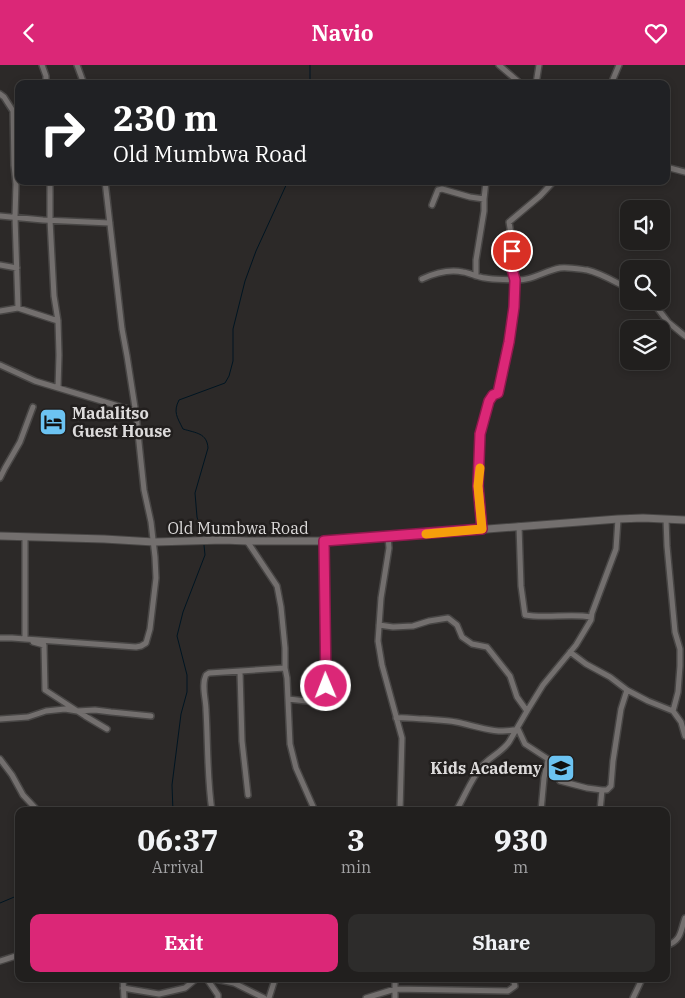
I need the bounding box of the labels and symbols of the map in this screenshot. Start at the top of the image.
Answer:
pin [491,230,533,272]
place label: Madalitso Guest House [72,403,171,441]
hotel icon: Madalitso Guest House [38,407,68,437]
street label: Old Mumbwa Road [167,518,309,538]
position arrow [299,659,351,711]
school or university icon: Kids Academy [546,753,576,783]
place label: Kids Academy [430,758,543,778]

